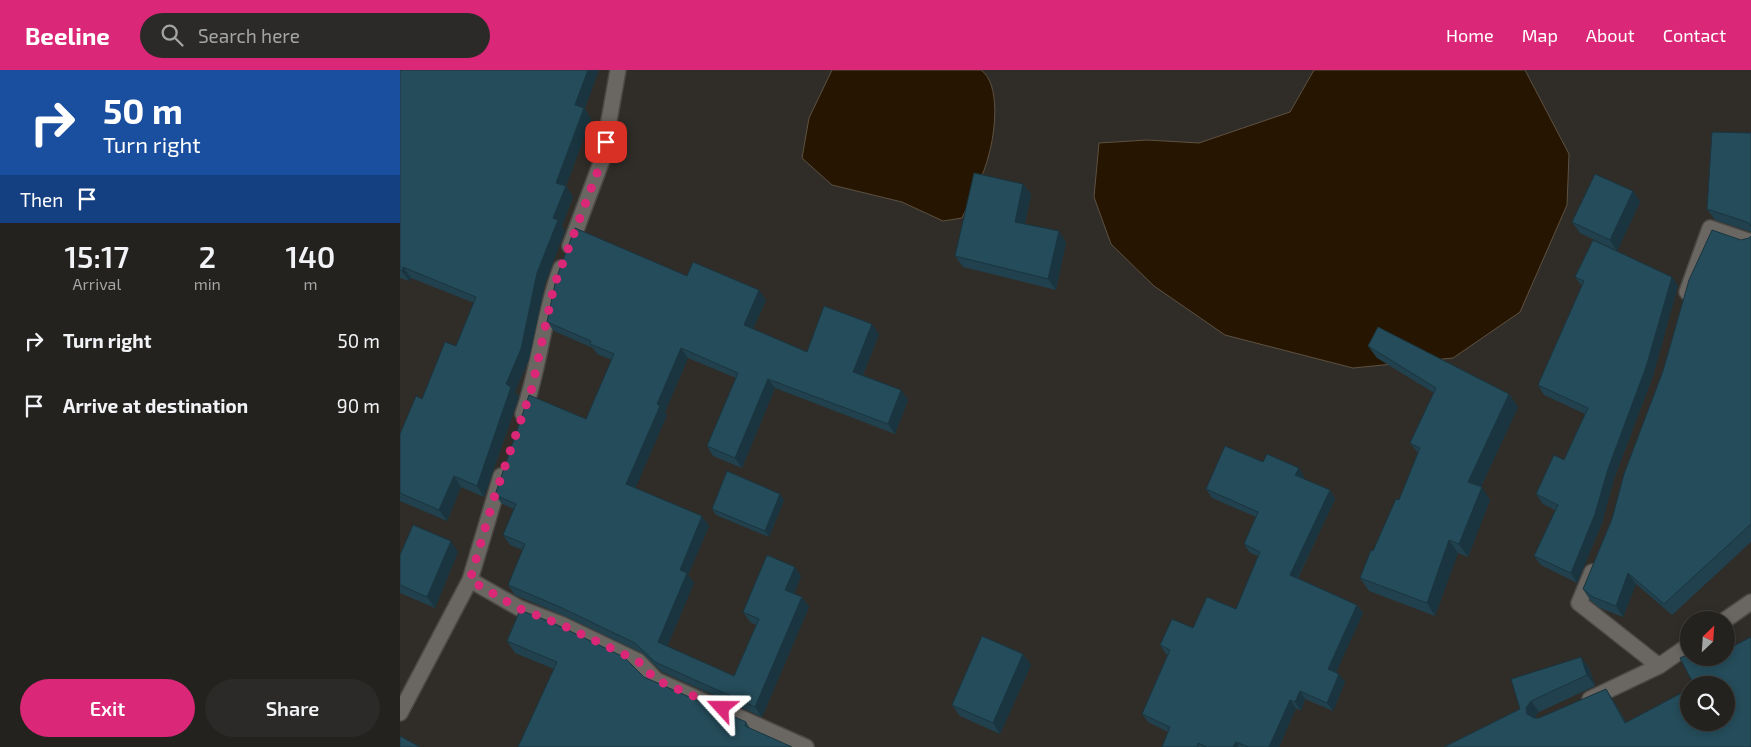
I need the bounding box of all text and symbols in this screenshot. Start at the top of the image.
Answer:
search box [140,13,490,58]
text: Beeline [25,21,110,50]
icon: search [158,21,186,49]
text: Search here [198,24,300,47]
text: Home [1446,24,1494,46]
text: Map [1522,24,1558,46]
text: About [1586,24,1635,46]
text: Contact [1663,24,1726,46]
text: 50 m [103,89,183,131]
icon: right [20,90,85,155]
pin [585,121,627,163]
icon: arrive [592,128,620,156]
text: Turn right [103,131,201,157]
icon: arrive [73,185,101,213]
text: Then [20,188,63,211]
text: 15:17 [65,238,129,274]
text: 2 [199,238,216,274]
text: 140 [285,238,335,274]
text: Arrival [72,274,121,293]
text: min [194,274,221,293]
text: m [303,274,317,293]
icon: right [20,327,48,355]
text: Turn right [63,329,151,352]
text: 50 m [337,329,380,352]
icon: arrive [20,392,48,420]
text: Arrive at destination [63,394,248,417]
text: 90 m [337,394,380,417]
north arrow [1680,611,1735,666]
map controls [1680,611,1735,731]
button: search [1680,676,1735,731]
button: Exit [20,679,195,737]
button: Share [205,679,380,737]
position arrow [695,681,747,733]

